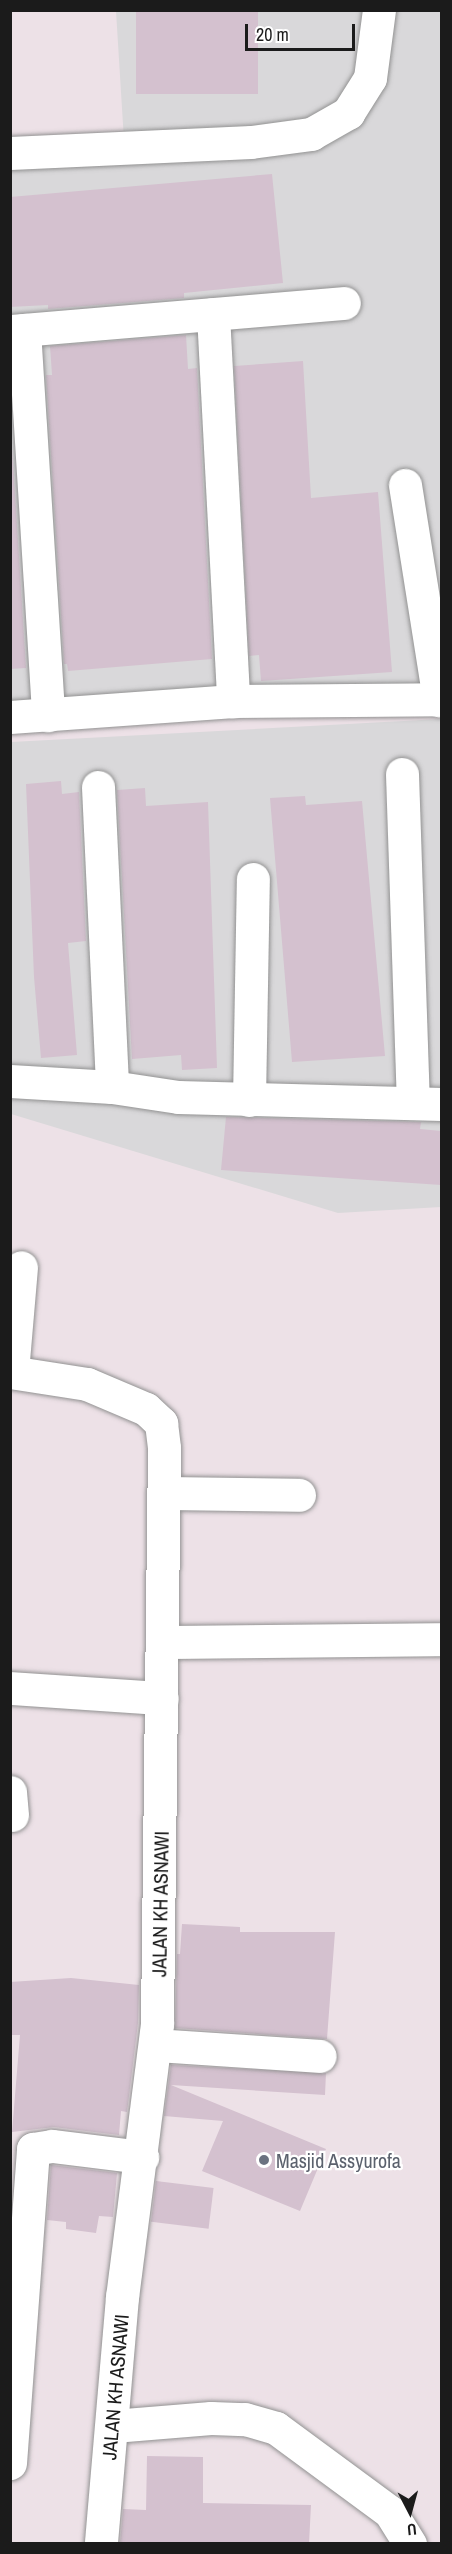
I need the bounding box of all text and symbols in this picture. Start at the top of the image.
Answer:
scale bar [248,12,358,50]
text: 20 m [256,22,289,47]
street label: JALAN KH ASNAWI [147,1830,173,1978]
place label: Masjid Assyurofa [276,2148,402,2172]
marker: Masjid Assyurofa [257,2153,271,2167]
street label: JALAN KH ASNAWI [97,2313,133,2461]
north arrow [380,2482,440,2542]
text: U [406,2518,418,2541]

